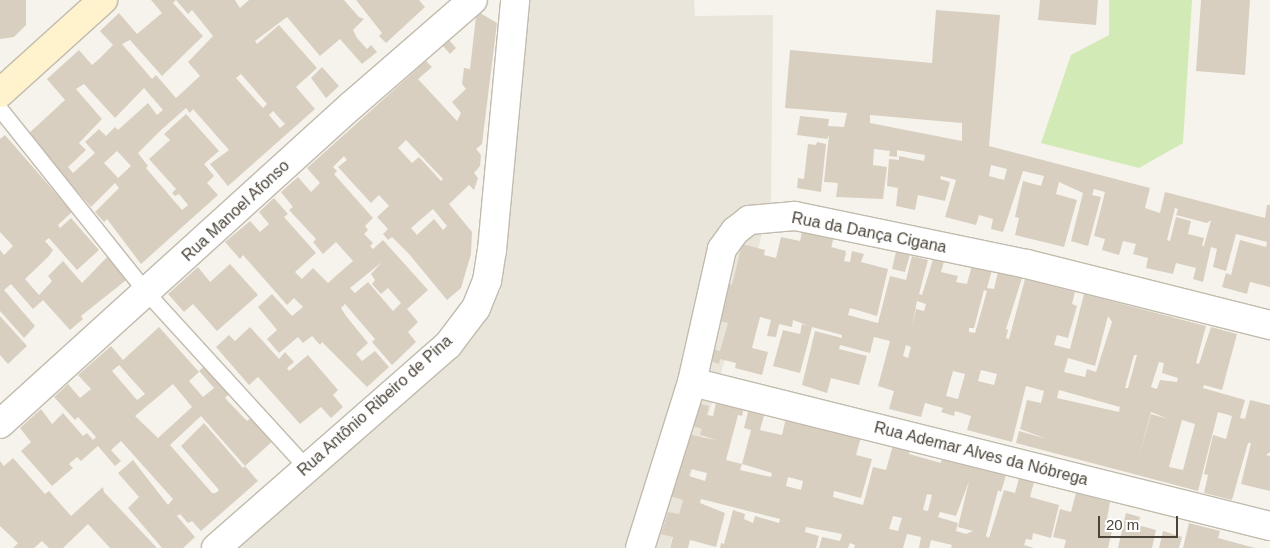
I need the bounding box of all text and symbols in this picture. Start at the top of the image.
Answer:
street label: Rua Manoel Afonso [178,156,294,266]
street label: Rua da Dança Cigana [790,209,948,257]
street label: Rua Antônio Ribeiro de Pina [294,331,456,481]
street label: Rua Ademar Alves da Nóbrega [871,418,1091,490]
scale bar [1100,506,1180,538]
text: 20 m [1106,516,1139,533]

